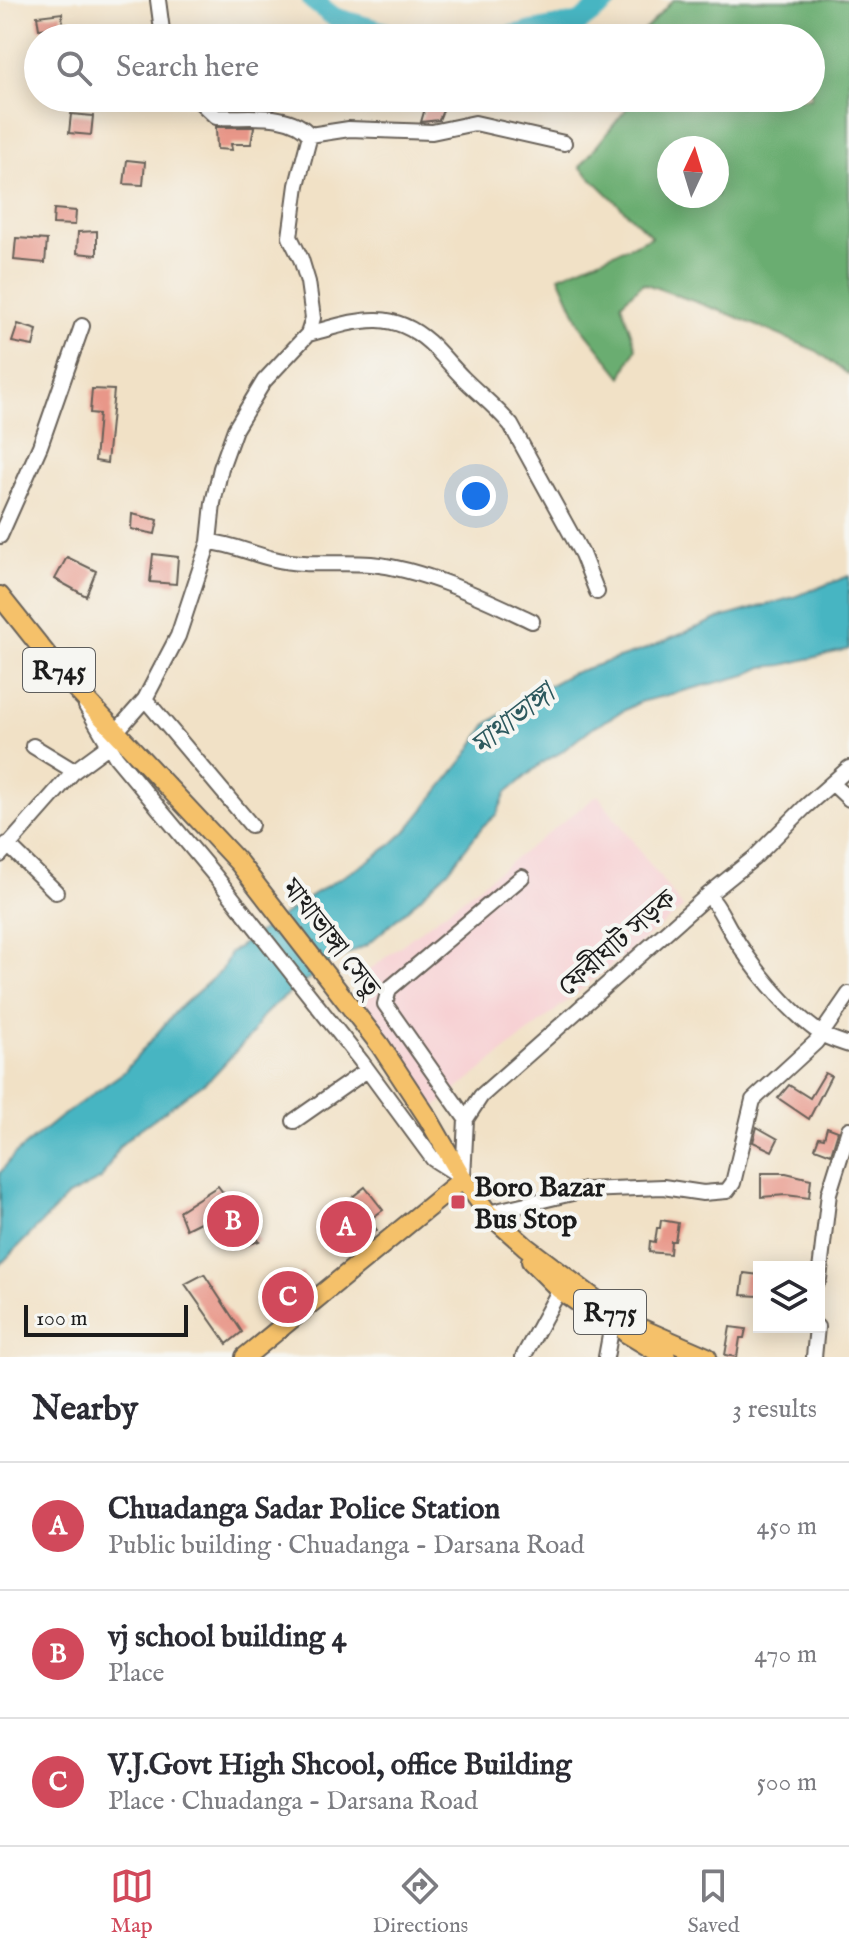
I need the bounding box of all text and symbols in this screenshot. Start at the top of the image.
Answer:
search box [24,24,825,112]
icon: search [52,46,96,90]
text: Search here [116,49,259,87]
north arrow [657,136,729,208]
your location [456,476,496,516]
road number: R745 [23,648,95,692]
water label: মাথাভাঙ্গা [464,673,566,765]
street label: মাথাভাঙ্গা সেতু [272,871,388,1006]
street label: ফেরীঘাট সড়ক [550,881,685,1005]
place label: Boro Bazar Bus Stop [474,1171,606,1238]
pin: B [207,1191,259,1251]
marker: Boro Bazar Bus Stop [449,1193,467,1211]
pin: A [320,1197,372,1257]
map controls [753,1261,825,1333]
button: layers [753,1261,825,1333]
pin: C [262,1267,314,1327]
road number: R775 [574,1290,646,1334]
scale bar [24,1301,188,1337]
text: 100 m [36,1305,88,1333]
text: Nearby [32,1388,138,1431]
text: 3 results [732,1393,817,1426]
text: Chuadanga Sadar Police Station [108,1491,500,1529]
text: A [49,1510,67,1543]
text: 450 m [757,1510,817,1543]
text: Public building · Chuadanga - Darsana Road [108,1529,584,1562]
text: vj school building 4 [108,1619,346,1657]
text: B [49,1638,67,1671]
text: 470 m [754,1638,817,1671]
text: Place [108,1657,164,1690]
text: V.J.Govt High Shcool, office Building [108,1747,571,1785]
text: C [49,1766,67,1799]
text: 500 m [756,1766,817,1799]
text: Place · Chuadanga - Darsana Road [108,1785,478,1818]
tab: Map [110,1864,154,1940]
tab: Directions [373,1864,468,1940]
tab: Saved [687,1864,739,1940]

